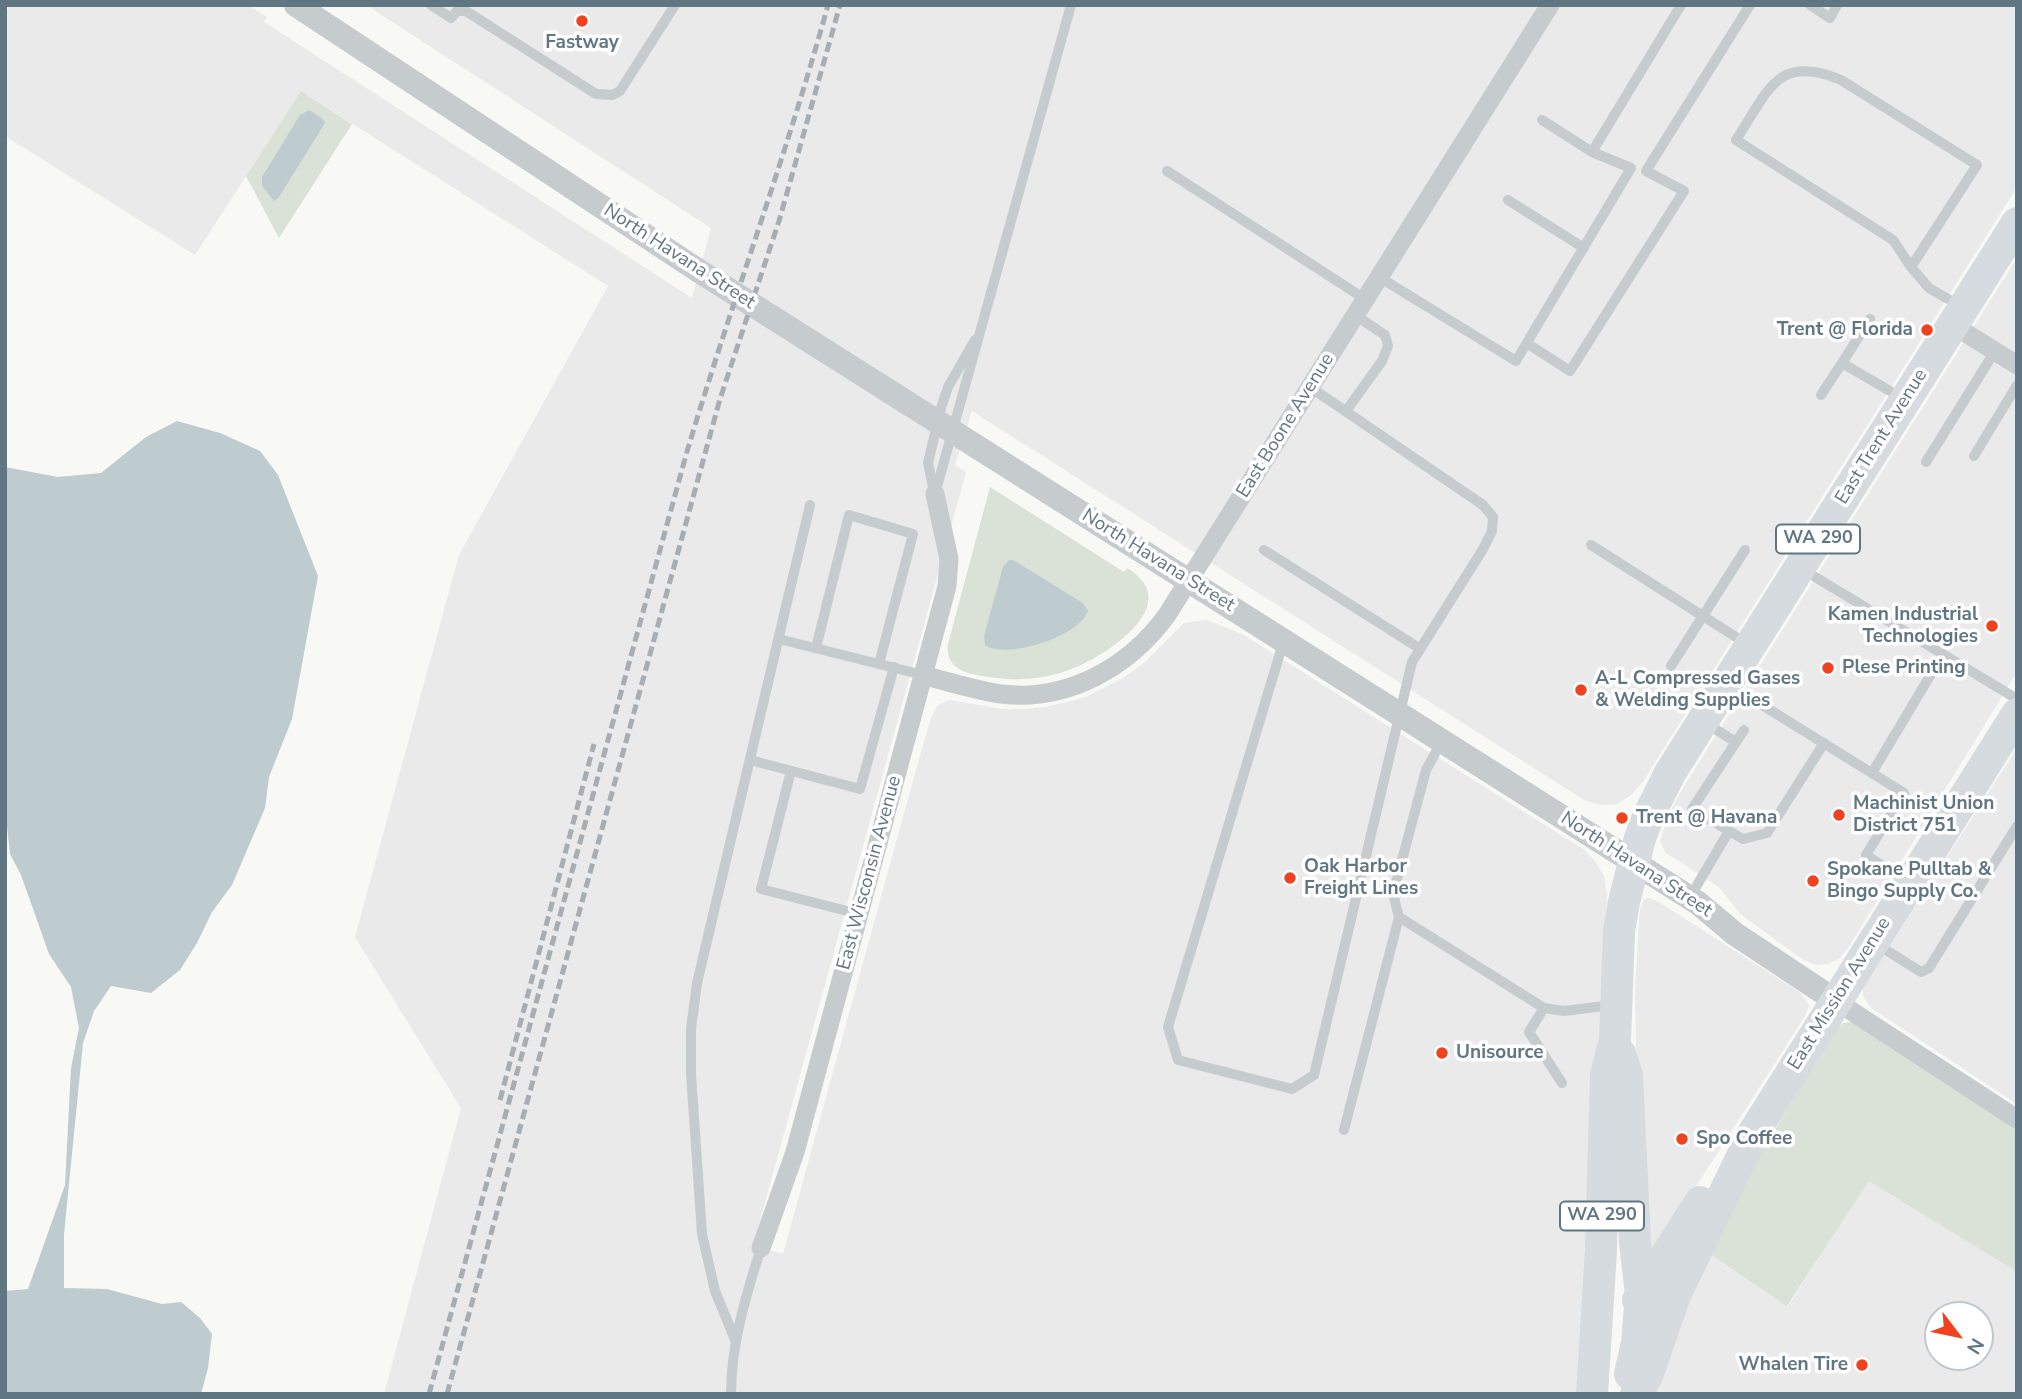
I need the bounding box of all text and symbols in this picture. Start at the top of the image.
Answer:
marker: Fastway [574,13,590,29]
place label: Fastway [545,32,619,54]
street label: North Havana Street [599,200,759,314]
place label: Trent @ Florida [1777,319,1913,341]
marker: Trent @ Florida [1919,322,1935,338]
street label: East Boone Avenue [1232,350,1340,502]
street label: East Trent Avenue [1831,365,1933,509]
street label: North Havana Street [1077,505,1239,617]
road number: WA 290 [1776,524,1860,554]
place label: Kamen Industrial Technologies [1828,604,1978,648]
marker: Kamen Industrial Technologies [1984,618,2000,634]
place label: Plese Printing [1842,657,1966,679]
marker: Plese Printing [1820,660,1836,676]
place label: A-L Compressed Gases & Welding Supplies [1595,668,1800,712]
marker: A-L Compressed Gases & Welding Supplies [1573,682,1589,698]
street label: East Wisconsin Avenue [833,774,907,972]
place label: Machinist Union District 751 [1853,793,1994,837]
place label: Trent @ Havana [1636,807,1777,829]
marker: Machinist Union District 751 [1831,807,1847,823]
street label: North Havana Street [1556,808,1716,922]
marker: Trent @ Havana [1614,810,1630,826]
place label: Oak Harbor Freight Lines [1304,856,1418,900]
place label: Spokane Pulltab & Bingo Supply Co. [1827,859,1991,903]
marker: Oak Harbor Freight Lines [1282,870,1298,886]
marker: Spokane Pulltab & Bingo Supply Co. [1805,873,1821,889]
street label: East Mission Avenue [1784,913,1896,1075]
place label: Unisource [1456,1042,1544,1064]
marker: Unisource [1434,1045,1450,1061]
place label: Spo Coffee [1696,1128,1792,1150]
marker: Spo Coffee [1674,1131,1690,1147]
road number: WA 290 [1560,1202,1644,1231]
north arrow [1924,1301,1994,1371]
text: N [1960,1333,1990,1359]
place label: Whalen Tire [1739,1354,1848,1376]
marker: Whalen Tire [1854,1357,1870,1373]

